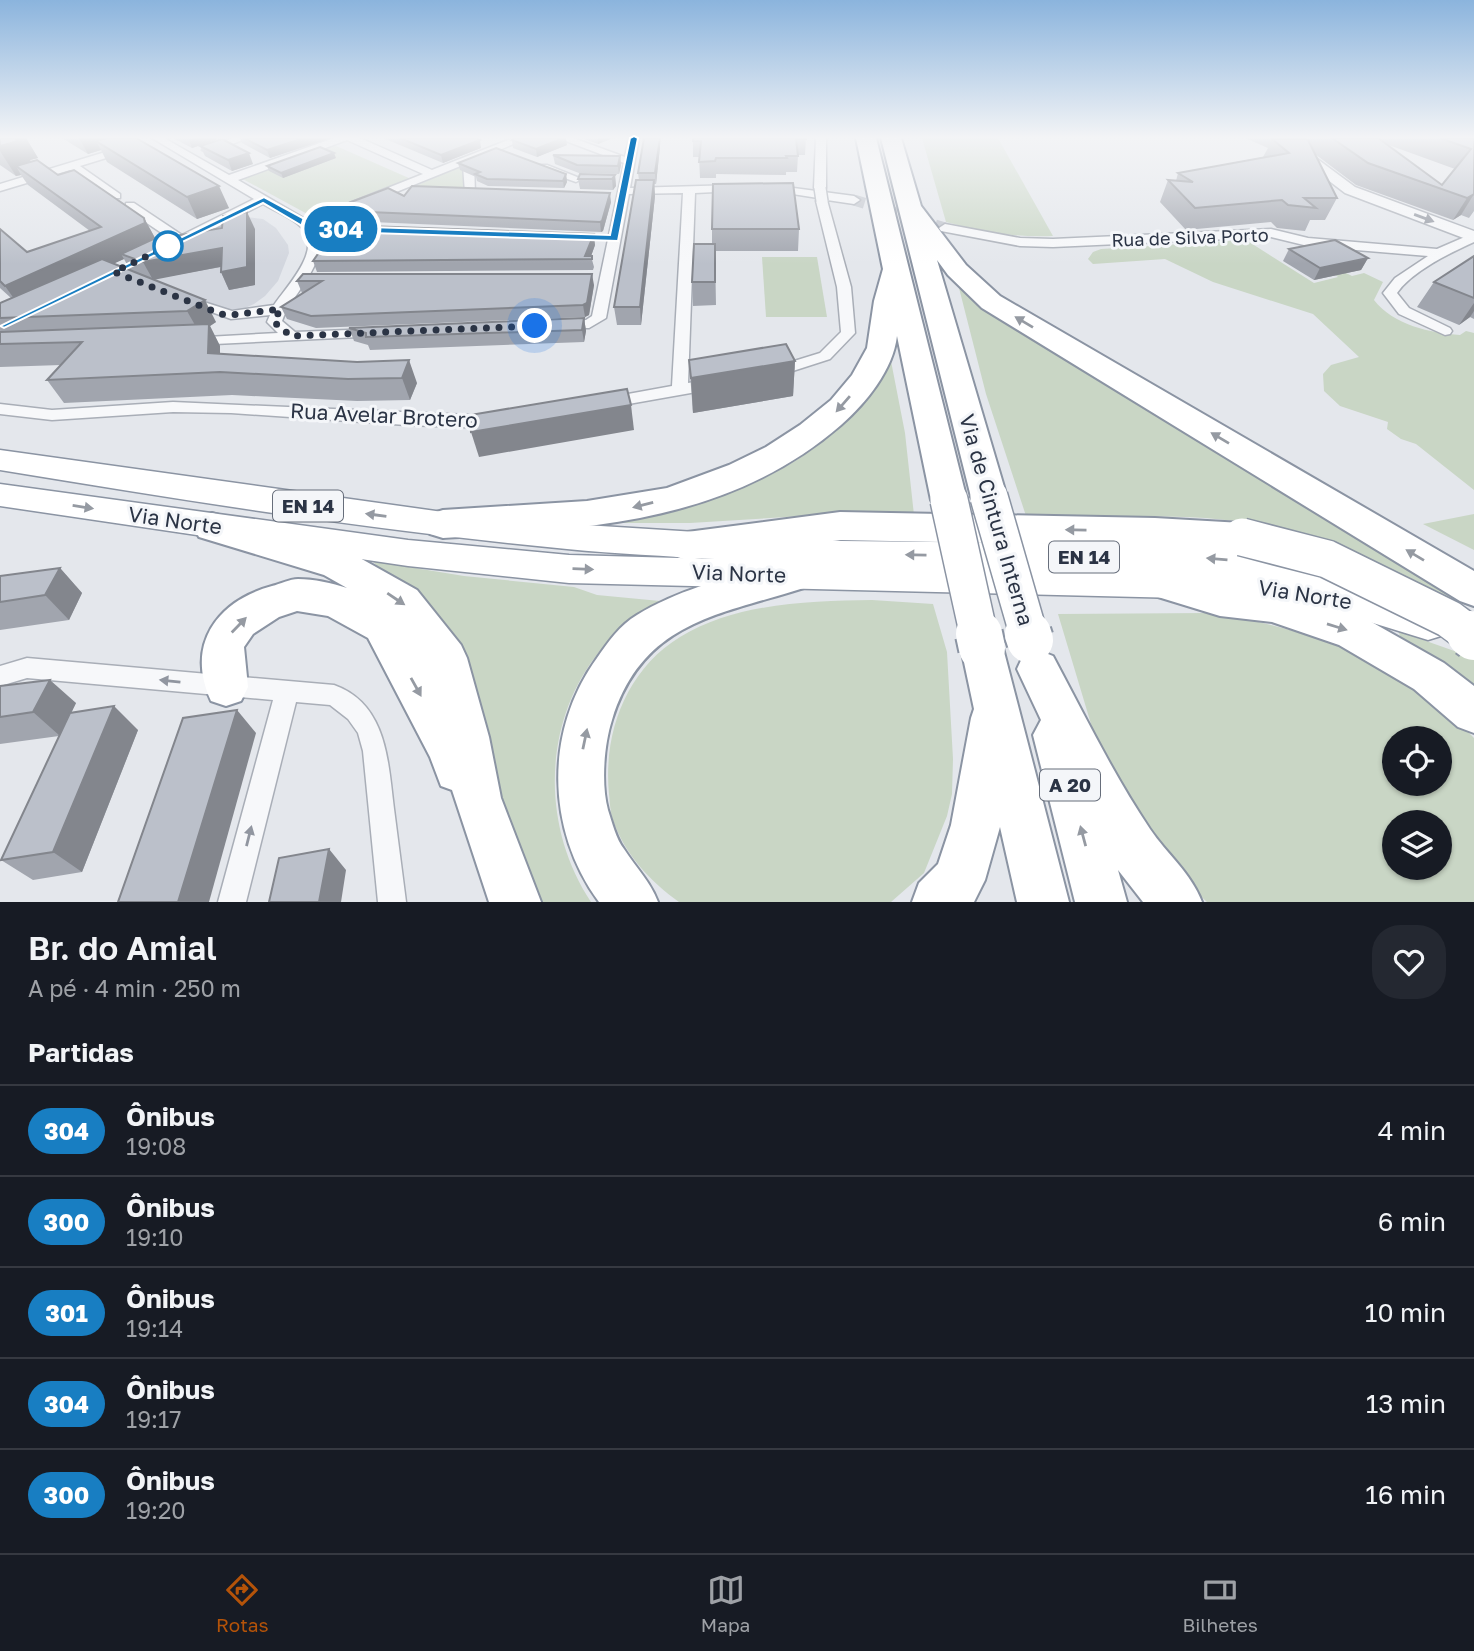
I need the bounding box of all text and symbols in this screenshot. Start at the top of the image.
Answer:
line badge: 304 [301,206,381,252]
one-way arrow [1413,213,1434,224]
text: 304 [318,214,364,243]
street label: Rua de Silva Porto [1111,223,1269,251]
unlabelled marker [153,231,183,261]
your location [517,308,552,343]
one-way arrow [1015,316,1034,328]
one-way arrow [836,396,852,413]
street label: Rua Avelar Brotero [290,397,479,433]
street label: Via de Cintura Interna [954,411,1040,628]
one-way arrow [1210,432,1229,445]
road number: EN 14 [273,491,343,522]
one-way arrow [632,500,654,511]
street label: Via Norte [127,501,224,539]
one-way arrow [72,502,94,513]
one-way arrow [365,509,387,520]
one-way arrow [1064,525,1086,536]
road number: EN 14 [1049,542,1119,572]
one-way arrow [905,549,927,560]
one-way arrow [1406,549,1425,561]
one-way arrow [1206,553,1228,564]
street label: Via Norte [691,558,787,588]
one-way arrow [573,564,595,575]
street label: Via Norte [1256,574,1354,614]
one-way arrow [387,592,405,606]
one-way arrow [231,616,247,634]
one-way arrow [1326,622,1347,632]
one-way arrow [159,676,181,687]
one-way arrow [410,677,422,696]
map controls [1382,726,1452,880]
button: locate [1382,726,1452,796]
one-way arrow [579,728,590,750]
road number: A 20 [1040,770,1100,800]
button: layers [1382,810,1452,880]
one-way arrow [244,825,255,847]
one-way arrow [1077,825,1088,847]
button: heart [1372,925,1446,999]
text: Br. do Amial [28,928,217,967]
text: A pé · 4 min · 250 m [28,974,241,1002]
text: Partidas [28,1037,134,1068]
text: Ônibus [126,1101,215,1132]
text: 4 min [1378,1115,1446,1146]
text: 304 [44,1116,89,1145]
text: 19:08 [126,1132,186,1160]
text: Ônibus [126,1192,215,1223]
text: 6 min [1378,1206,1446,1237]
text: 300 [44,1207,89,1236]
text: 19:10 [126,1223,183,1251]
text: Ônibus [126,1283,215,1314]
text: 10 min [1365,1297,1446,1328]
text: 301 [45,1298,88,1327]
text: 19:14 [126,1314,183,1342]
text: Ônibus [126,1374,215,1405]
text: 13 min [1366,1388,1446,1419]
text: 304 [44,1389,89,1418]
text: 19:17 [126,1405,181,1433]
text: Ônibus [126,1465,215,1496]
text: 16 min [1365,1479,1446,1510]
text: 300 [44,1480,89,1509]
text: 19:20 [126,1496,186,1524]
tab: Rotas [216,1571,269,1636]
tab: Mapa [701,1571,750,1636]
tab: Bilhetes [1183,1571,1258,1636]

